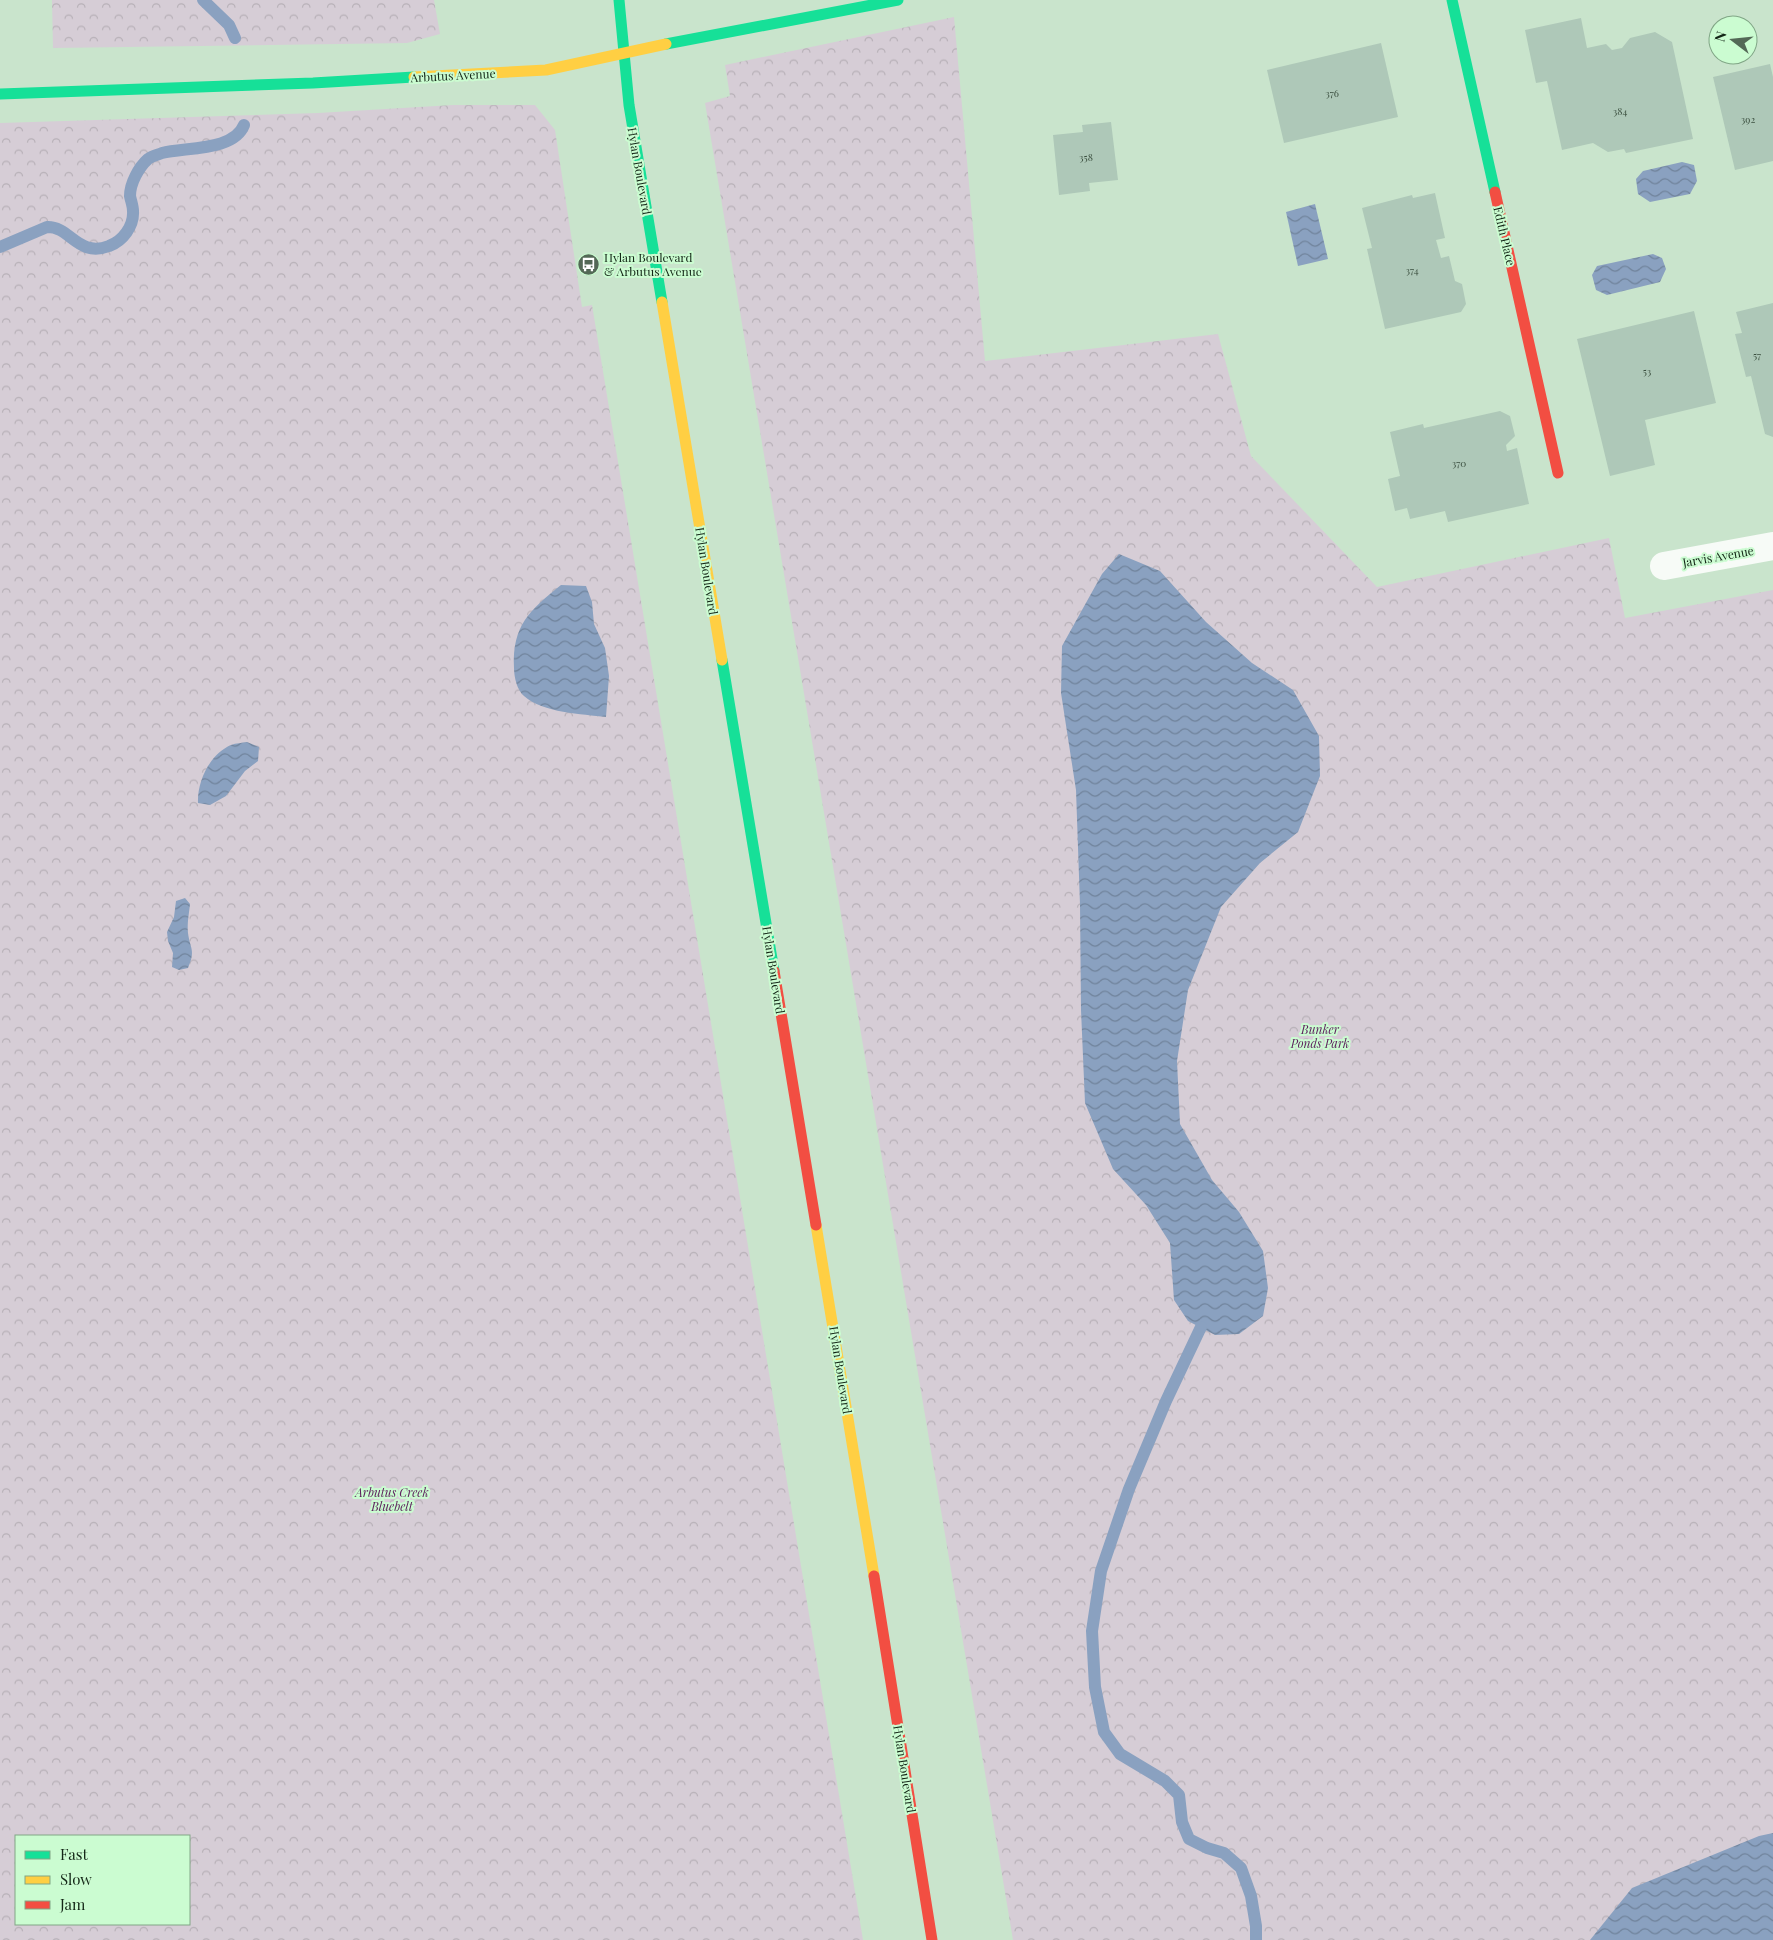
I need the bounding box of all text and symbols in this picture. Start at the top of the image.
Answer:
north arrow [1708,15,1758,65]
text: N [1709,29,1731,44]
street label: Arbutus Avenue [409,65,496,85]
house number: 376 [1325,86,1339,100]
house number: 384 [1613,104,1627,118]
house number: 392 [1741,112,1755,126]
street label: Hylan Boulevard [624,126,656,216]
house number: 358 [1079,150,1093,164]
street label: Edith Place [1490,205,1520,267]
place label: Hylan Boulevard & Arbutus Avenue [604,249,702,279]
bus stop icon: Hylan Boulevard & Arbutus Avenue [576,252,600,276]
house number: 374 [1405,263,1419,277]
house number: 57 [1753,348,1761,362]
house number: 53 [1643,364,1652,378]
house number: 370 [1452,456,1466,470]
street label: Hylan Boulevard [692,526,722,616]
street label: Jarvis Avenue [1680,542,1755,570]
street label: Hylan Boulevard [759,925,789,1015]
park label: Bunker Ponds Park [1290,1021,1349,1051]
street label: Hylan Boulevard [826,1325,856,1415]
park label: Arbutus Creek Bluebelt [353,1484,429,1514]
street label: Hylan Boulevard [890,1724,920,1814]
legend [15,1835,190,1925]
text: Fast [60,1844,89,1864]
text: Slow [60,1869,92,1889]
text: Jam [59,1894,86,1914]

